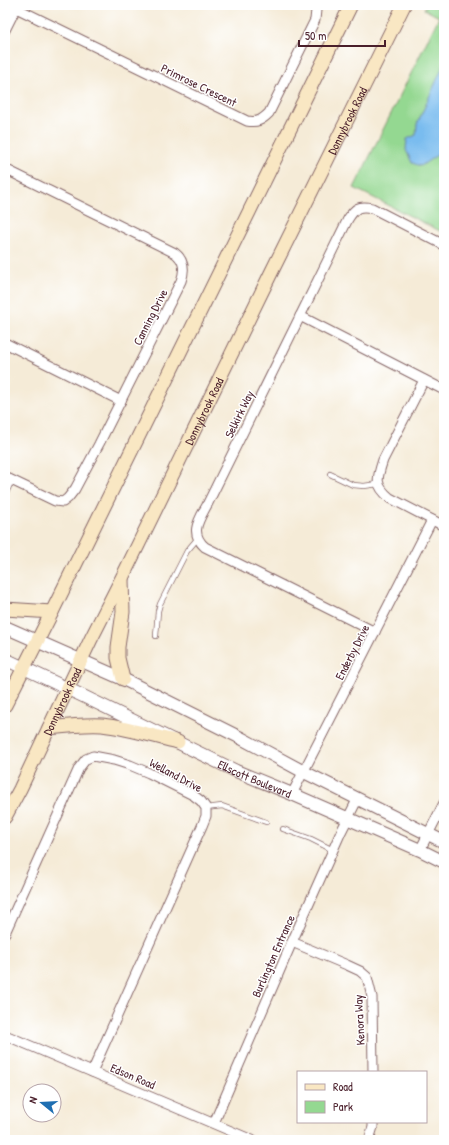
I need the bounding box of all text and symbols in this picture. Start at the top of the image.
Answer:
scale bar [299,22,385,48]
text: 50 m [305,27,326,44]
street label: Primrose Crescent [158,59,241,111]
street label: Donnybrook Road [323,84,371,157]
street label: Canning Drive [129,286,172,348]
street label: Donnybrook Road [180,374,227,448]
street label: Selkirk Way [220,387,258,441]
street label: Enderby Drive [331,621,373,683]
street label: Donnybrook Road [38,664,85,738]
street label: Welland Drive [147,754,206,796]
street label: Ellscott Boulevard [215,755,294,802]
street label: Burlington Entrance [247,912,299,1000]
street label: Kenora Way [349,994,369,1046]
street label: Edson Road [108,1059,158,1093]
legend [297,1071,427,1123]
text: Road [333,1078,353,1095]
north arrow [22,1083,62,1123]
text: N [25,1095,40,1105]
text: Park [333,1098,353,1115]

